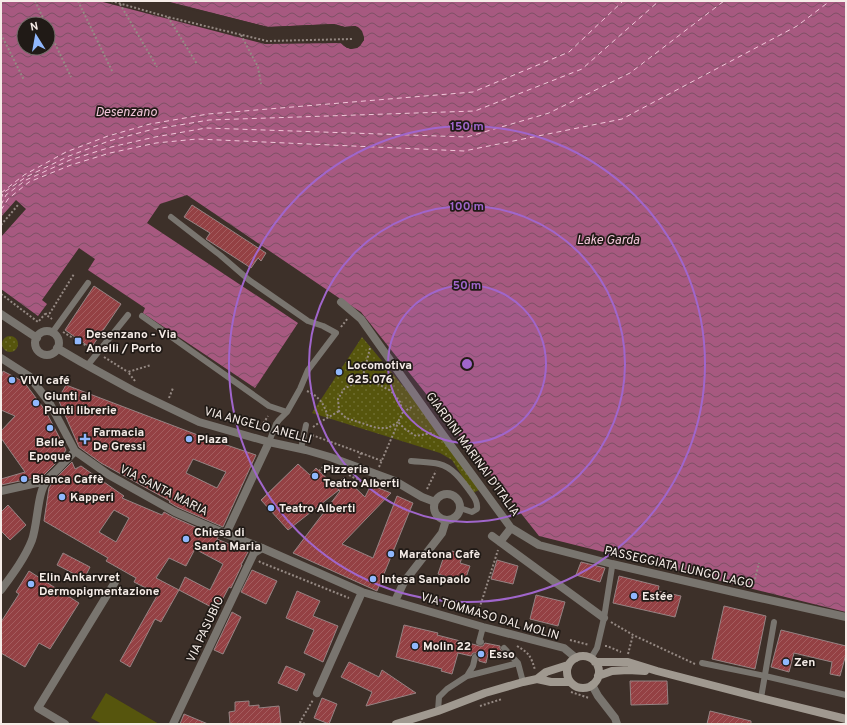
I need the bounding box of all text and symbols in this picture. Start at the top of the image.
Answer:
north arrow [16,16,56,56]
text: N [29,20,39,35]
water label: Desenzano [95,105,157,121]
text: 150 m [450,119,484,135]
text: 100 m [450,199,484,215]
water label: Lake Garda [576,233,640,249]
text: 50 m [453,278,481,294]
place label: Desenzano - Via Anelli / Porto [86,327,177,357]
marker: Desenzano - Via Anelli / Porto [73,336,83,346]
centre of rings [460,357,474,371]
place label: Locomotiva 625.076 [347,358,412,388]
marker: Locomotiva 625.076 [334,367,344,377]
place label: VIVI café [20,373,70,389]
marker: VIVI café [7,375,17,385]
place label: Giunti al Punti librerie [44,389,117,419]
street label: GIARDINI MARINAI D'ITALIA [422,389,523,520]
marker: Giunti al Punti librerie [31,398,41,408]
street label: VIA ANGELO ANELLI [202,404,313,448]
marker: Belle Epoque [45,423,55,433]
place label: Farmacia De Gressi [93,425,146,455]
place label: Plaza [197,432,228,448]
marker: Farmacia De Gressi [80,434,90,444]
marker: Plaza [184,434,194,444]
place label: Belle Epoque [29,435,71,465]
street label: VIA SANTA MARIA [117,462,211,520]
place label: Pizzeria Teatro Alberti [323,462,399,492]
marker: Pizzeria Teatro Alberti [310,471,320,481]
place label: Bianca Caffè [32,472,104,488]
marker: Bianca Caffè [19,474,29,484]
place label: Kapperi [70,490,114,506]
marker: Kapperi [57,492,67,502]
place label: Teatro Alberti [279,501,355,517]
marker: Teatro Alberti [266,503,276,513]
place label: Chiesa di Santa Maria [194,525,261,555]
marker: Chiesa di Santa Maria [181,534,191,544]
street label: PASSEGGIATA LUNGO LAGO [603,543,755,593]
place label: Maratona Cafè [399,547,480,563]
marker: Maratona Cafè [386,549,396,559]
place label: Elin Ankarvret Dermopigmentazione [39,570,160,600]
place label: Intesa Sanpaolo [381,572,470,588]
marker: Intesa Sanpaolo [368,574,378,584]
marker: Elin Ankarvret Dermopigmentazione [26,579,36,589]
street label: VIA TOMMASO DAL MOLIN [419,589,561,644]
place label: Estée [642,589,673,605]
marker: Estée [629,591,639,601]
street label: VIA PASUBIO [184,594,228,665]
place label: Molin 22 [423,639,471,655]
marker: Molin 22 [410,641,420,651]
place label: Esso [489,647,515,663]
marker: Esso [476,649,486,659]
place label: Zen [794,655,815,671]
marker: Zen [781,657,791,667]

